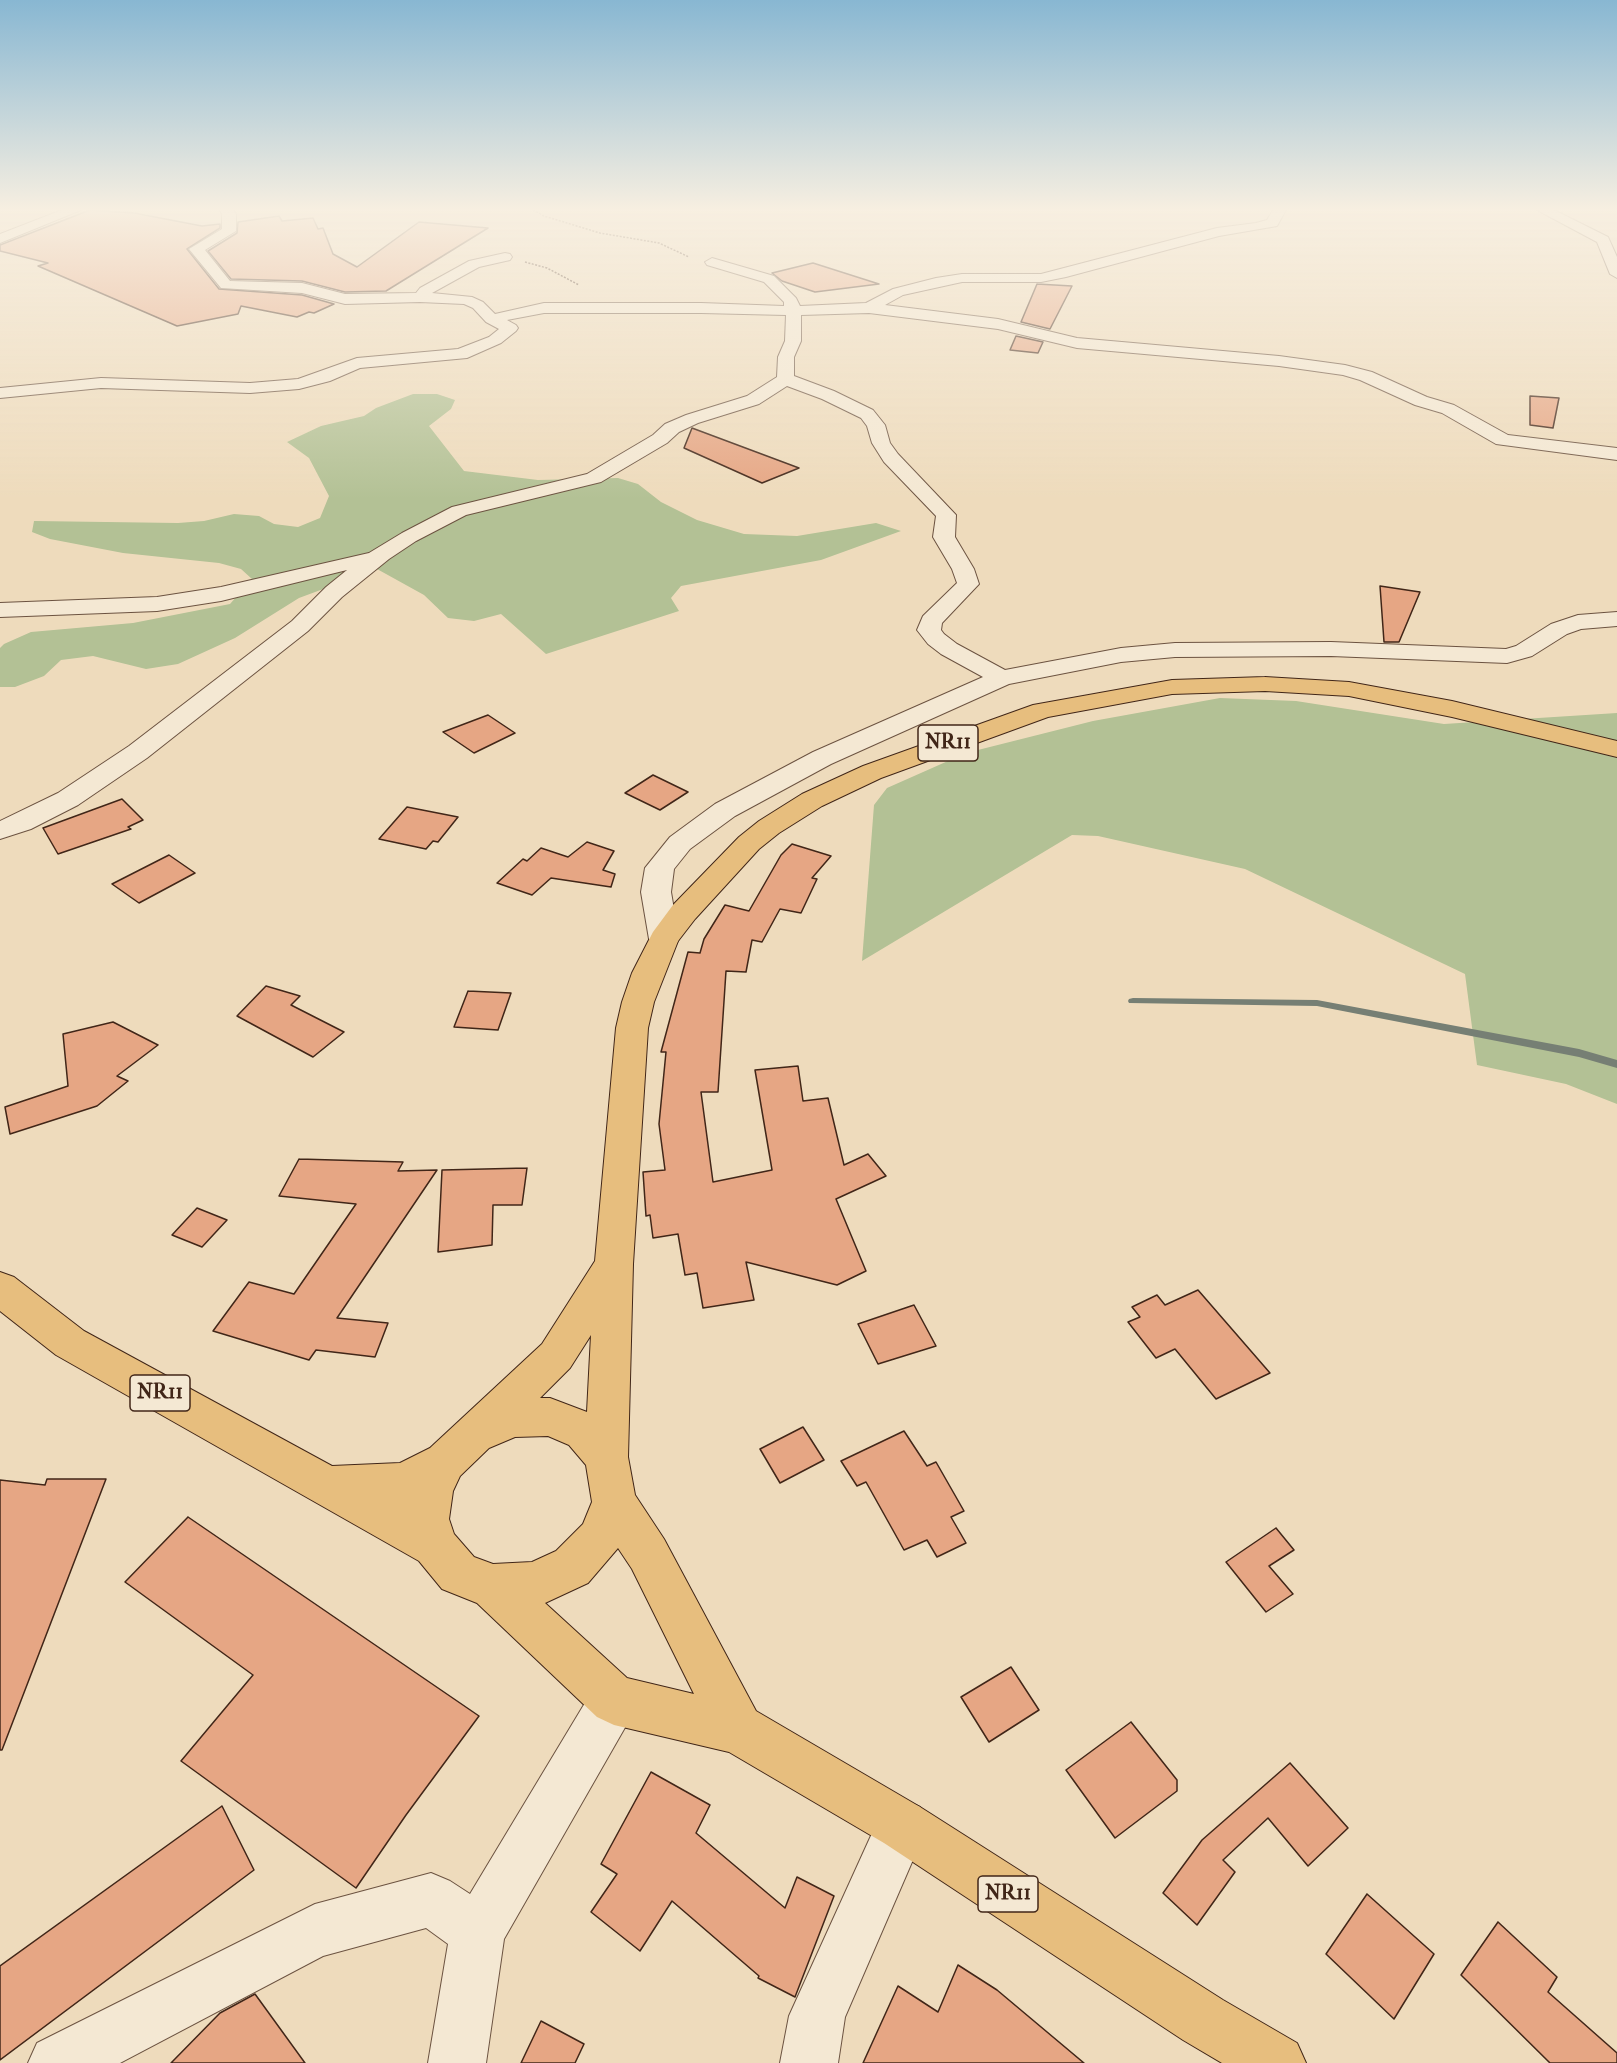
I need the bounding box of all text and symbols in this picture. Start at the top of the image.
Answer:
road number: NR11 [918,725,978,761]
road number: NR11 [130,1375,190,1411]
road number: NR11 [978,1876,1038,1912]

